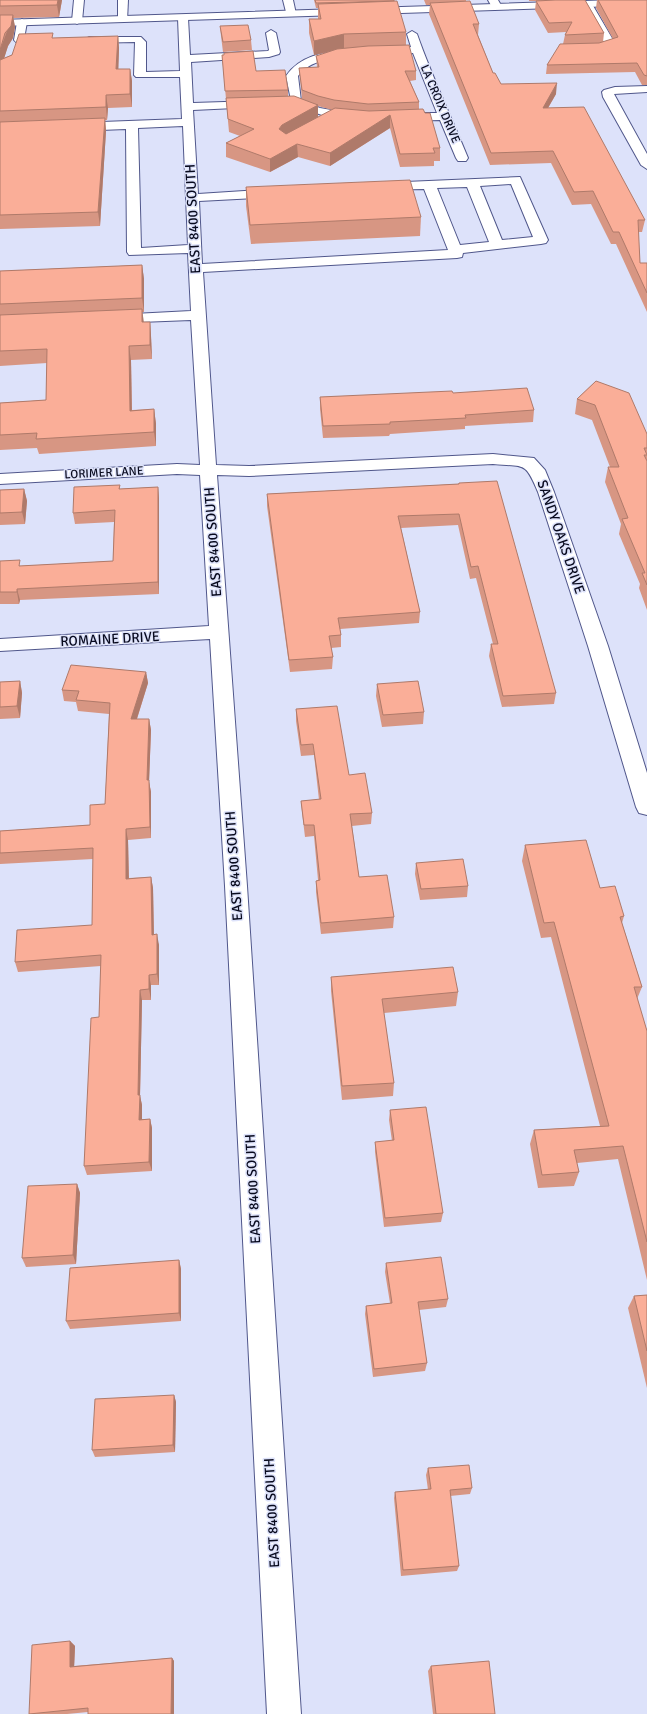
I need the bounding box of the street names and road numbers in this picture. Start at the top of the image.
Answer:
street label: LA CROIX DRIVE [417,63,463,146]
street label: EAST 8400 SOUTH [182,164,204,274]
street label: LORIMER LANE [64,463,144,483]
street label: SANDY OAKS DRIVE [534,478,588,596]
street label: EAST 8400 SOUTH [201,487,225,597]
street label: ROMAINE DRIVE [60,628,160,650]
street label: EAST 8400 SOUTH [222,811,246,921]
street label: EAST 8400 SOUTH [242,1134,264,1244]
street label: EAST 8400 SOUTH [261,1458,283,1568]

